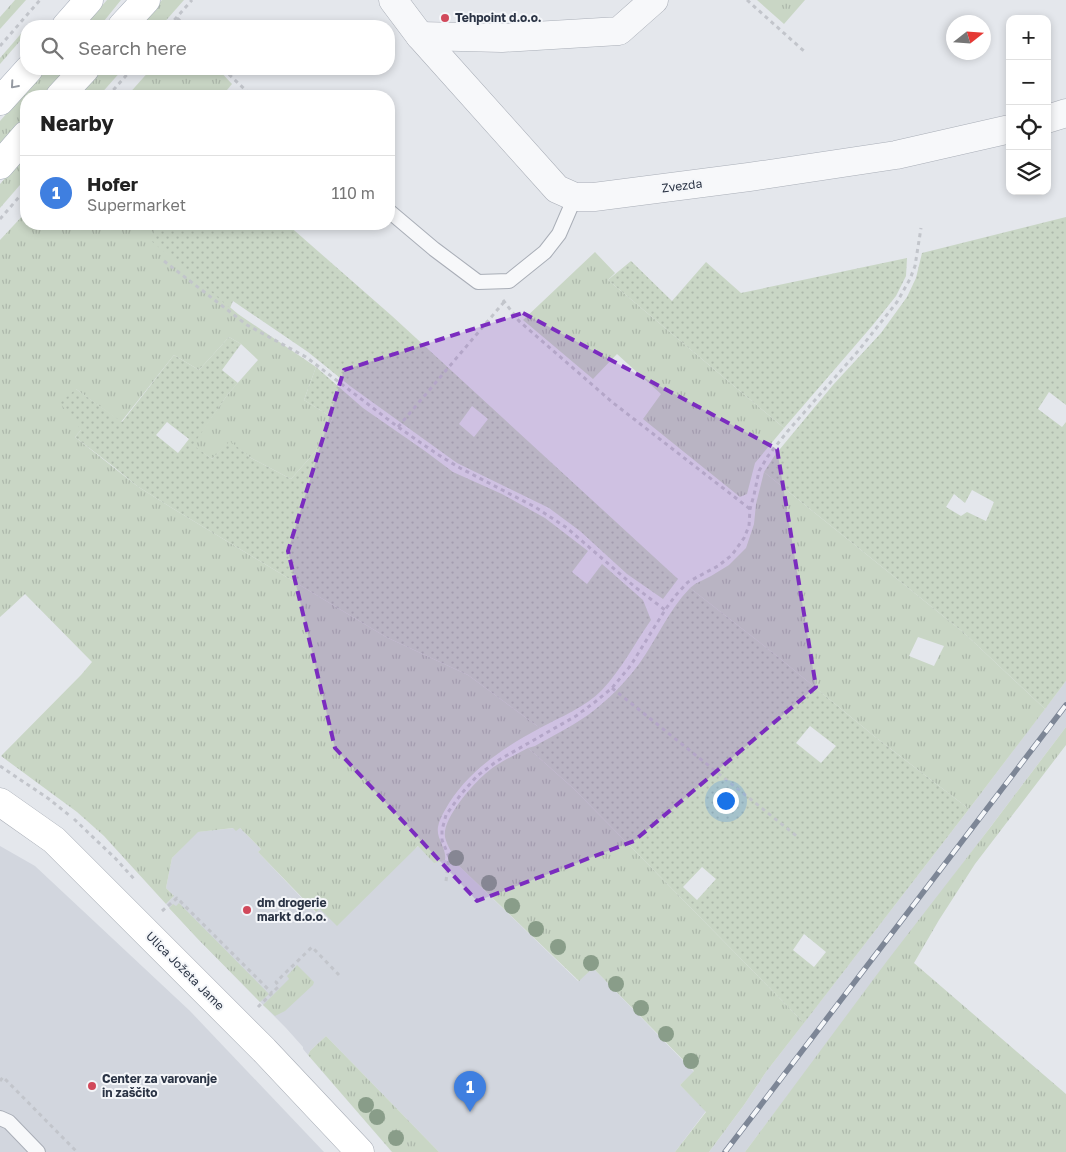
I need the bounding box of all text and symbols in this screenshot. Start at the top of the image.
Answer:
place label: Tehpoint d.o.o. [455,10,542,25]
marker: Tehpoint d.o.o. [439,12,451,24]
north arrow [946,15,991,60]
map controls [1006,15,1051,195]
button: + [1006,15,1051,60]
search box [20,20,395,75]
icon: search [38,34,66,62]
text: Search here [78,36,187,59]
button: − [1006,60,1051,105]
one-way arrow [12,79,20,88]
button: locate [1006,105,1051,150]
text: Nearby [40,110,114,136]
button: layers [1006,150,1051,195]
text: Hofer [87,172,138,195]
street label: Zvezda [661,176,703,195]
text: 1 [52,183,60,203]
text: 110 m [331,183,375,203]
text: Supermarket [87,195,186,215]
your location [713,788,739,814]
place label: dm drogerie markt d.o.o. [257,895,327,924]
marker: dm drogerie markt d.o.o. [241,904,253,916]
street label: Ulica Jožeta Jame [143,928,228,1013]
place label: Center za varovanje in zaščito [102,1071,217,1100]
pin: 1 [454,1071,486,1112]
marker: Center za varovanje in zaščito [86,1080,98,1092]

